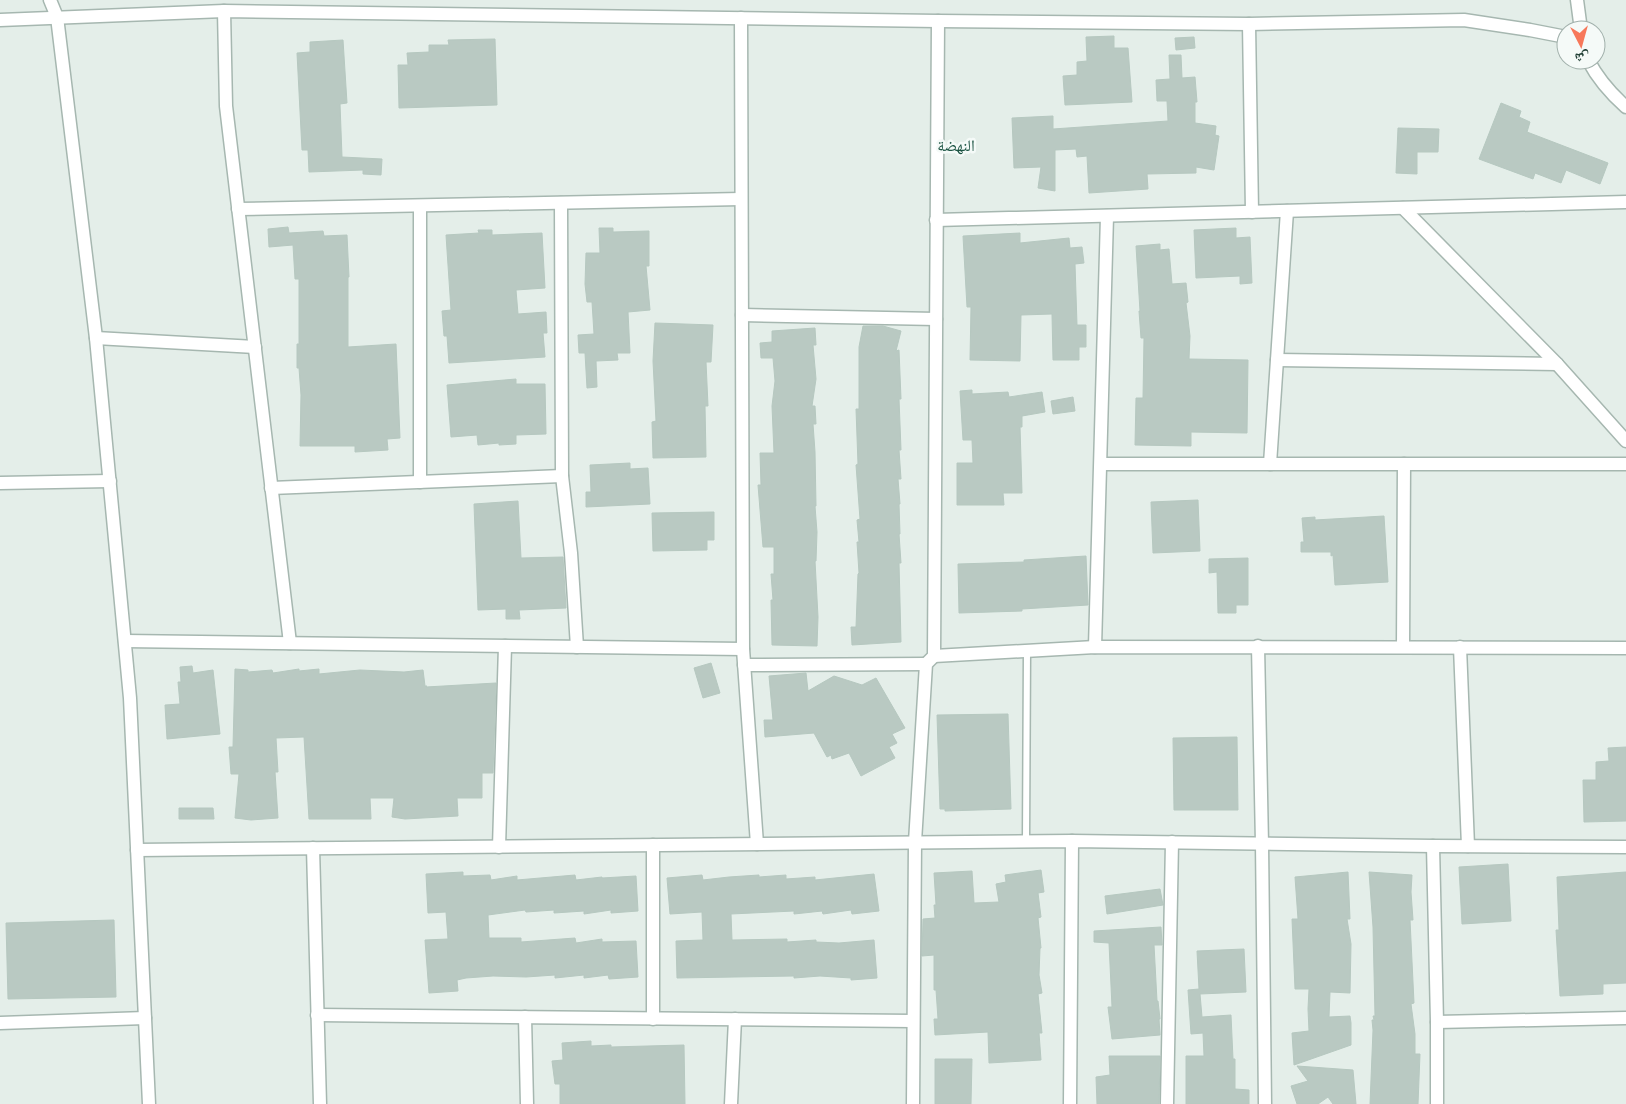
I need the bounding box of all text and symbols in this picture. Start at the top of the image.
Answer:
north arrow [1556,20,1606,70]
text: ش [1574,48,1591,68]
district label: النهضة [937,136,975,155]

